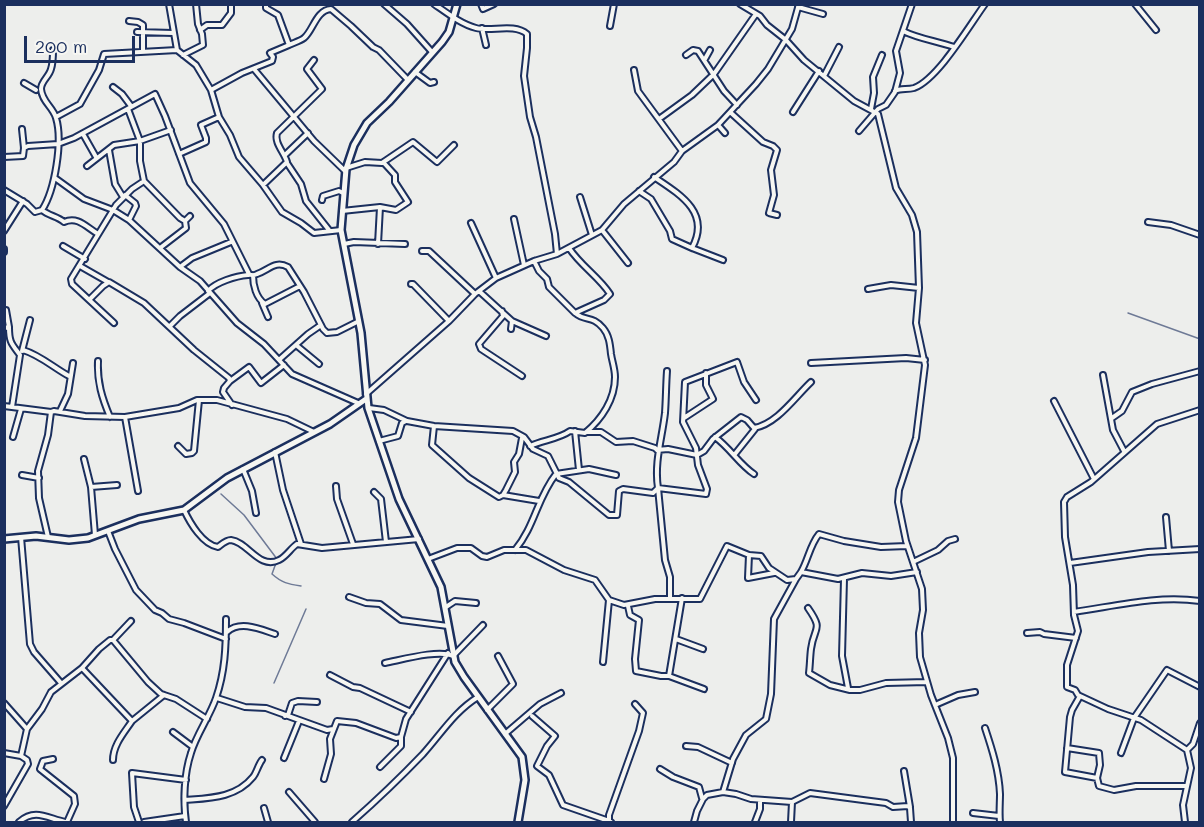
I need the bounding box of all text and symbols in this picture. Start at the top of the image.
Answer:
scale bar [27,24,138,62]
text: 200 m [35,34,87,58]

